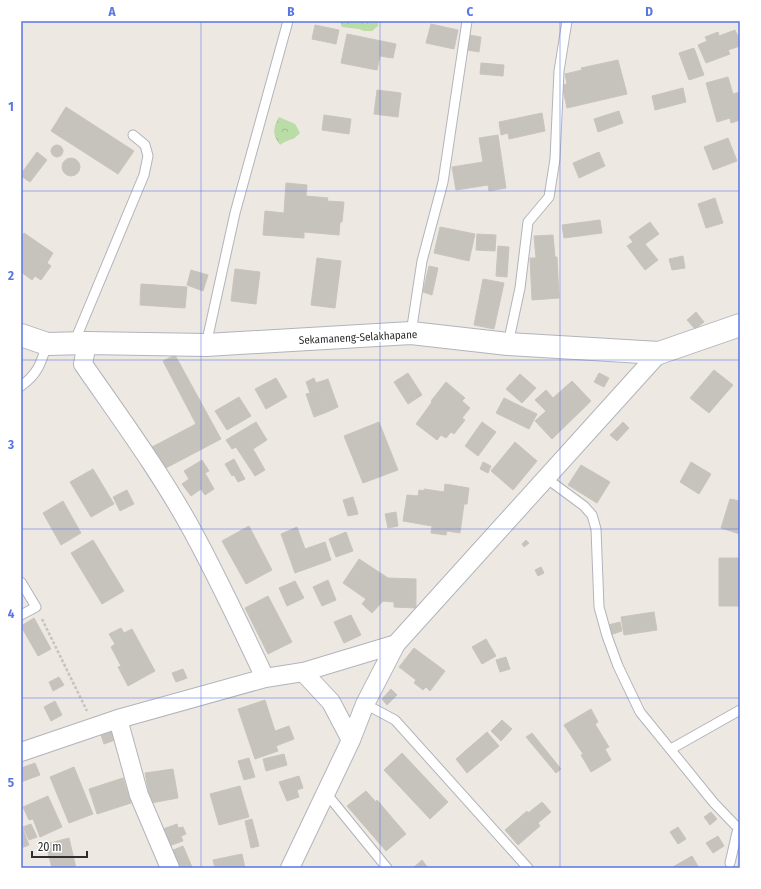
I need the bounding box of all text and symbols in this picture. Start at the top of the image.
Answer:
text: A [107,4,116,19]
text: B [287,4,295,19]
text: C [467,4,474,19]
text: D [645,4,653,19]
text: 1 [8,99,14,114]
text: 2 [7,268,14,283]
street label: Sekamaneng-Selakhapane [298,328,418,347]
text: 3 [7,437,14,452]
text: 4 [8,606,15,621]
text: 5 [8,775,14,790]
scale bar [32,833,87,859]
text: 20 m [38,840,62,854]

